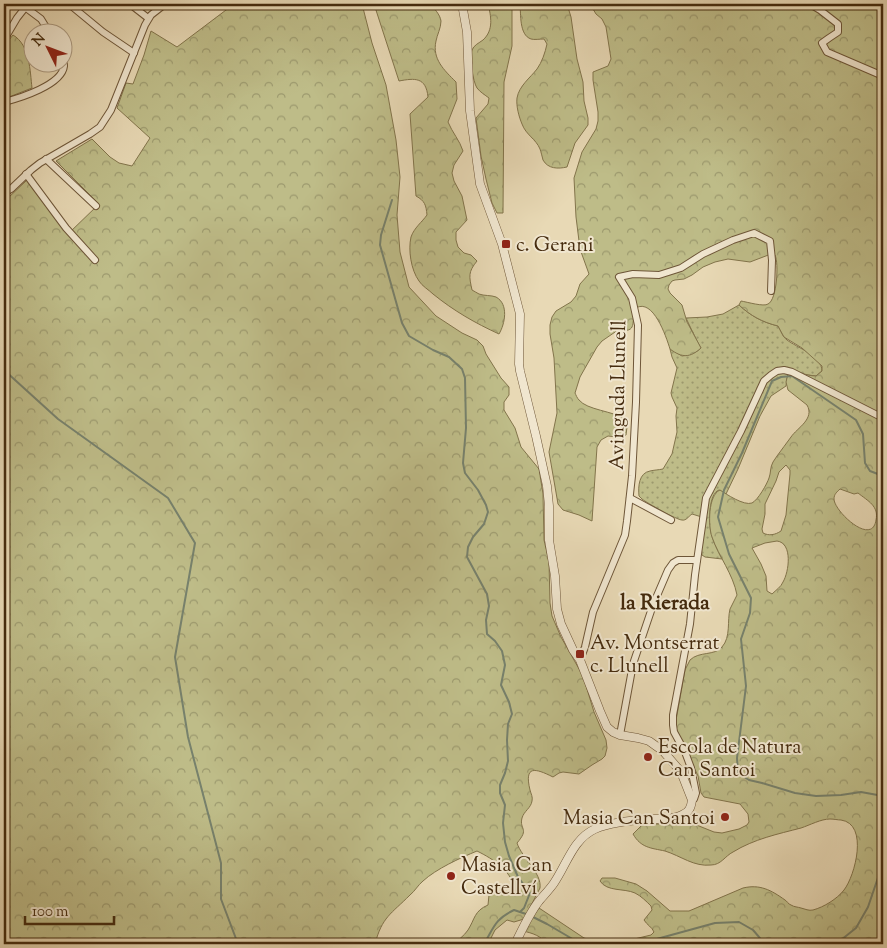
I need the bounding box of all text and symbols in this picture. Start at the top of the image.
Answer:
north arrow [22,22,72,72]
text: N [29,30,51,51]
place label: c. Gerani [516,232,594,261]
marker: c. Gerani [500,238,512,250]
street label: Avinguda Llunell [604,319,635,470]
district label: la Rierada [620,589,710,619]
place label: Av. Montserrat c. Llunell [590,630,720,682]
marker: Av. Montserrat c. Llunell [574,648,586,660]
place label: Escola de Natura Can Santoi [658,734,802,786]
marker: Escola de Natura Can Santoi [642,751,654,763]
place label: Masia Can Santoi [563,805,715,834]
marker: Masia Can Santoi [719,811,731,823]
place label: Masia Can Castellví [461,852,553,904]
marker: Masia Can Castellví [445,870,457,882]
scale bar [25,893,114,925]
text: 100 m [32,902,69,923]

